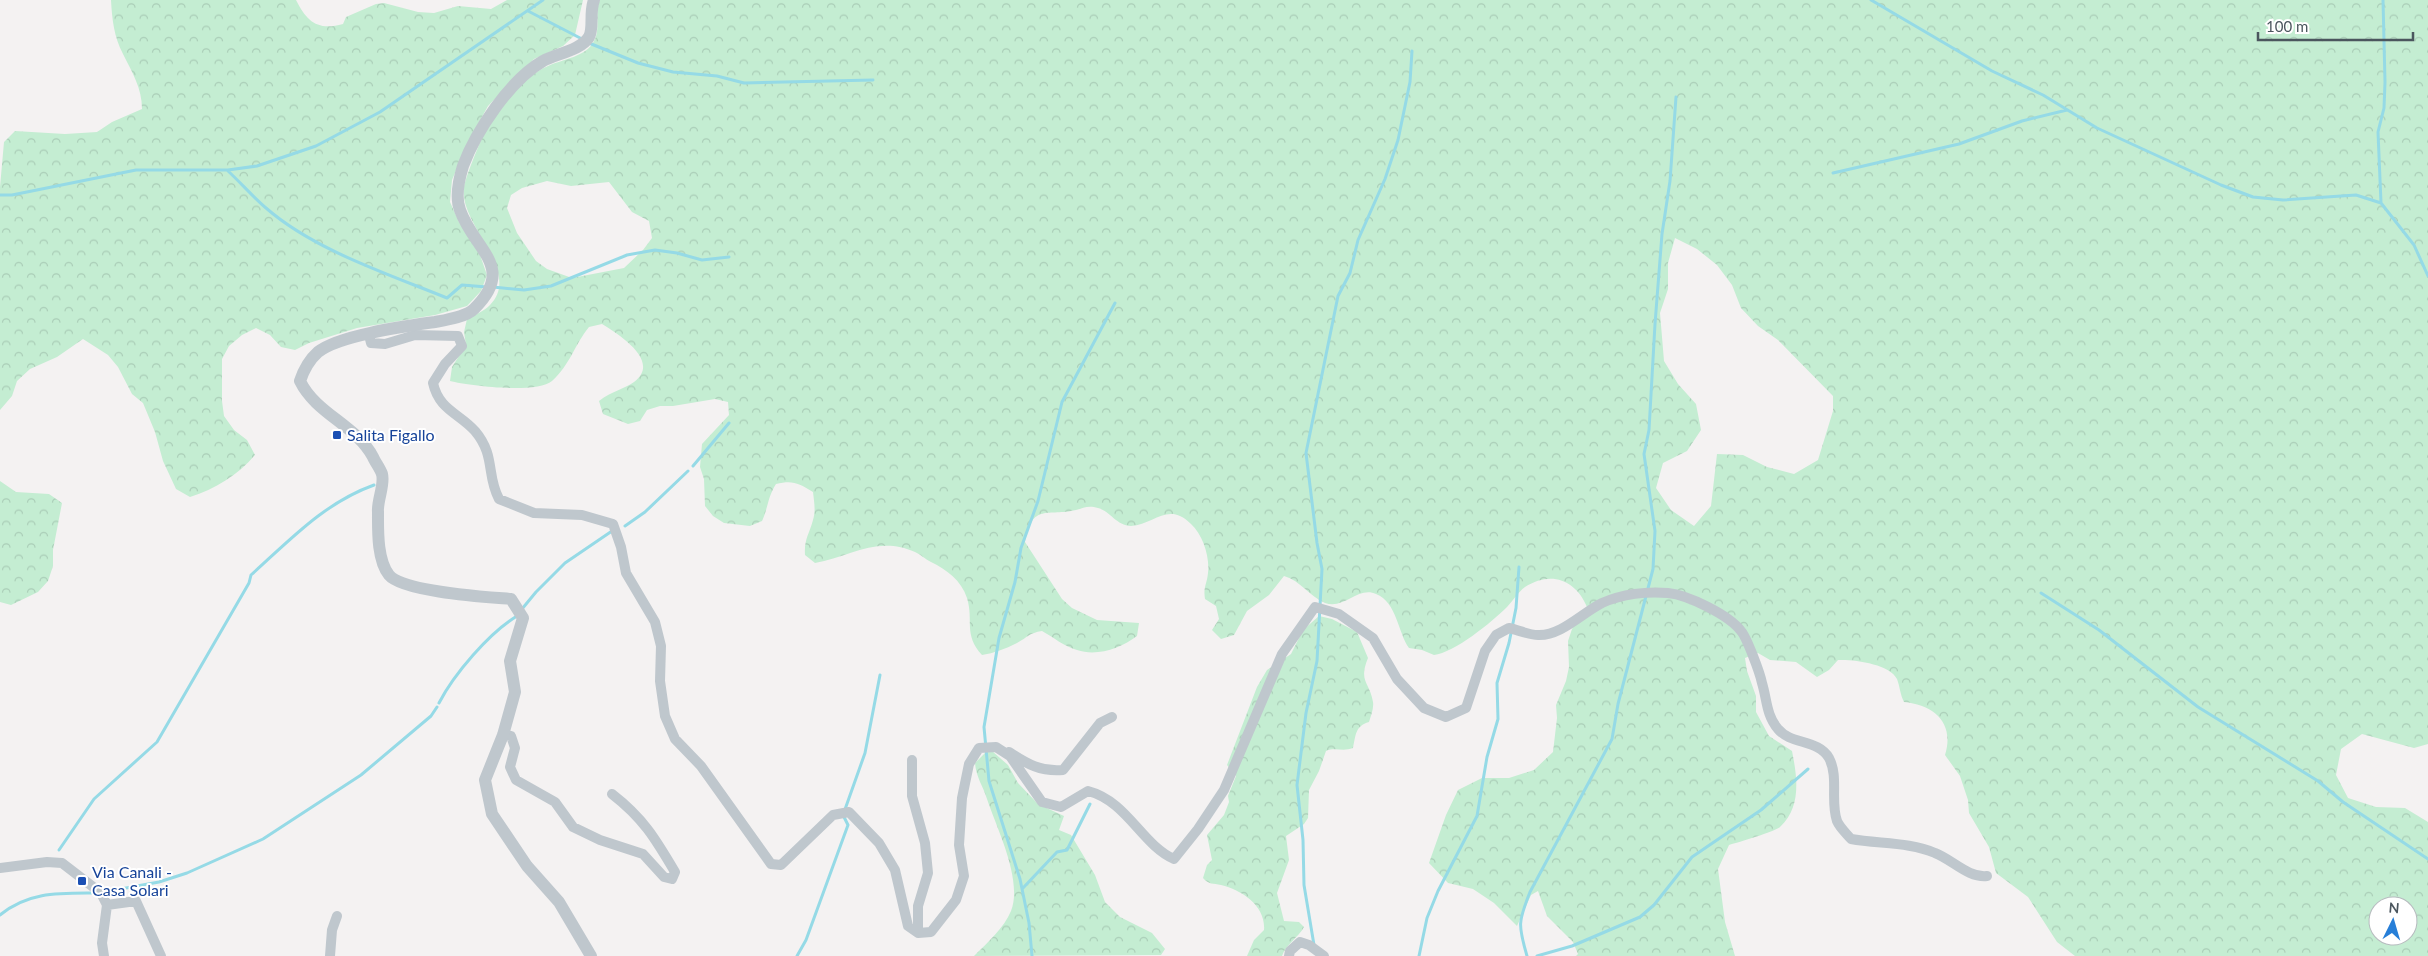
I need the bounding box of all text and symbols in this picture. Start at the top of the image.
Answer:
scale bar [2258,10,2413,42]
text: 100 m [2266,17,2308,35]
place label: Salita Figallo [347,425,435,444]
marker: Salita Figallo [331,429,343,441]
place label: Via Canali - Casa Solari [92,862,172,899]
marker: Via Canali - Casa Solari [76,875,88,887]
north arrow [2368,896,2418,946]
text: N [2388,899,2400,916]

